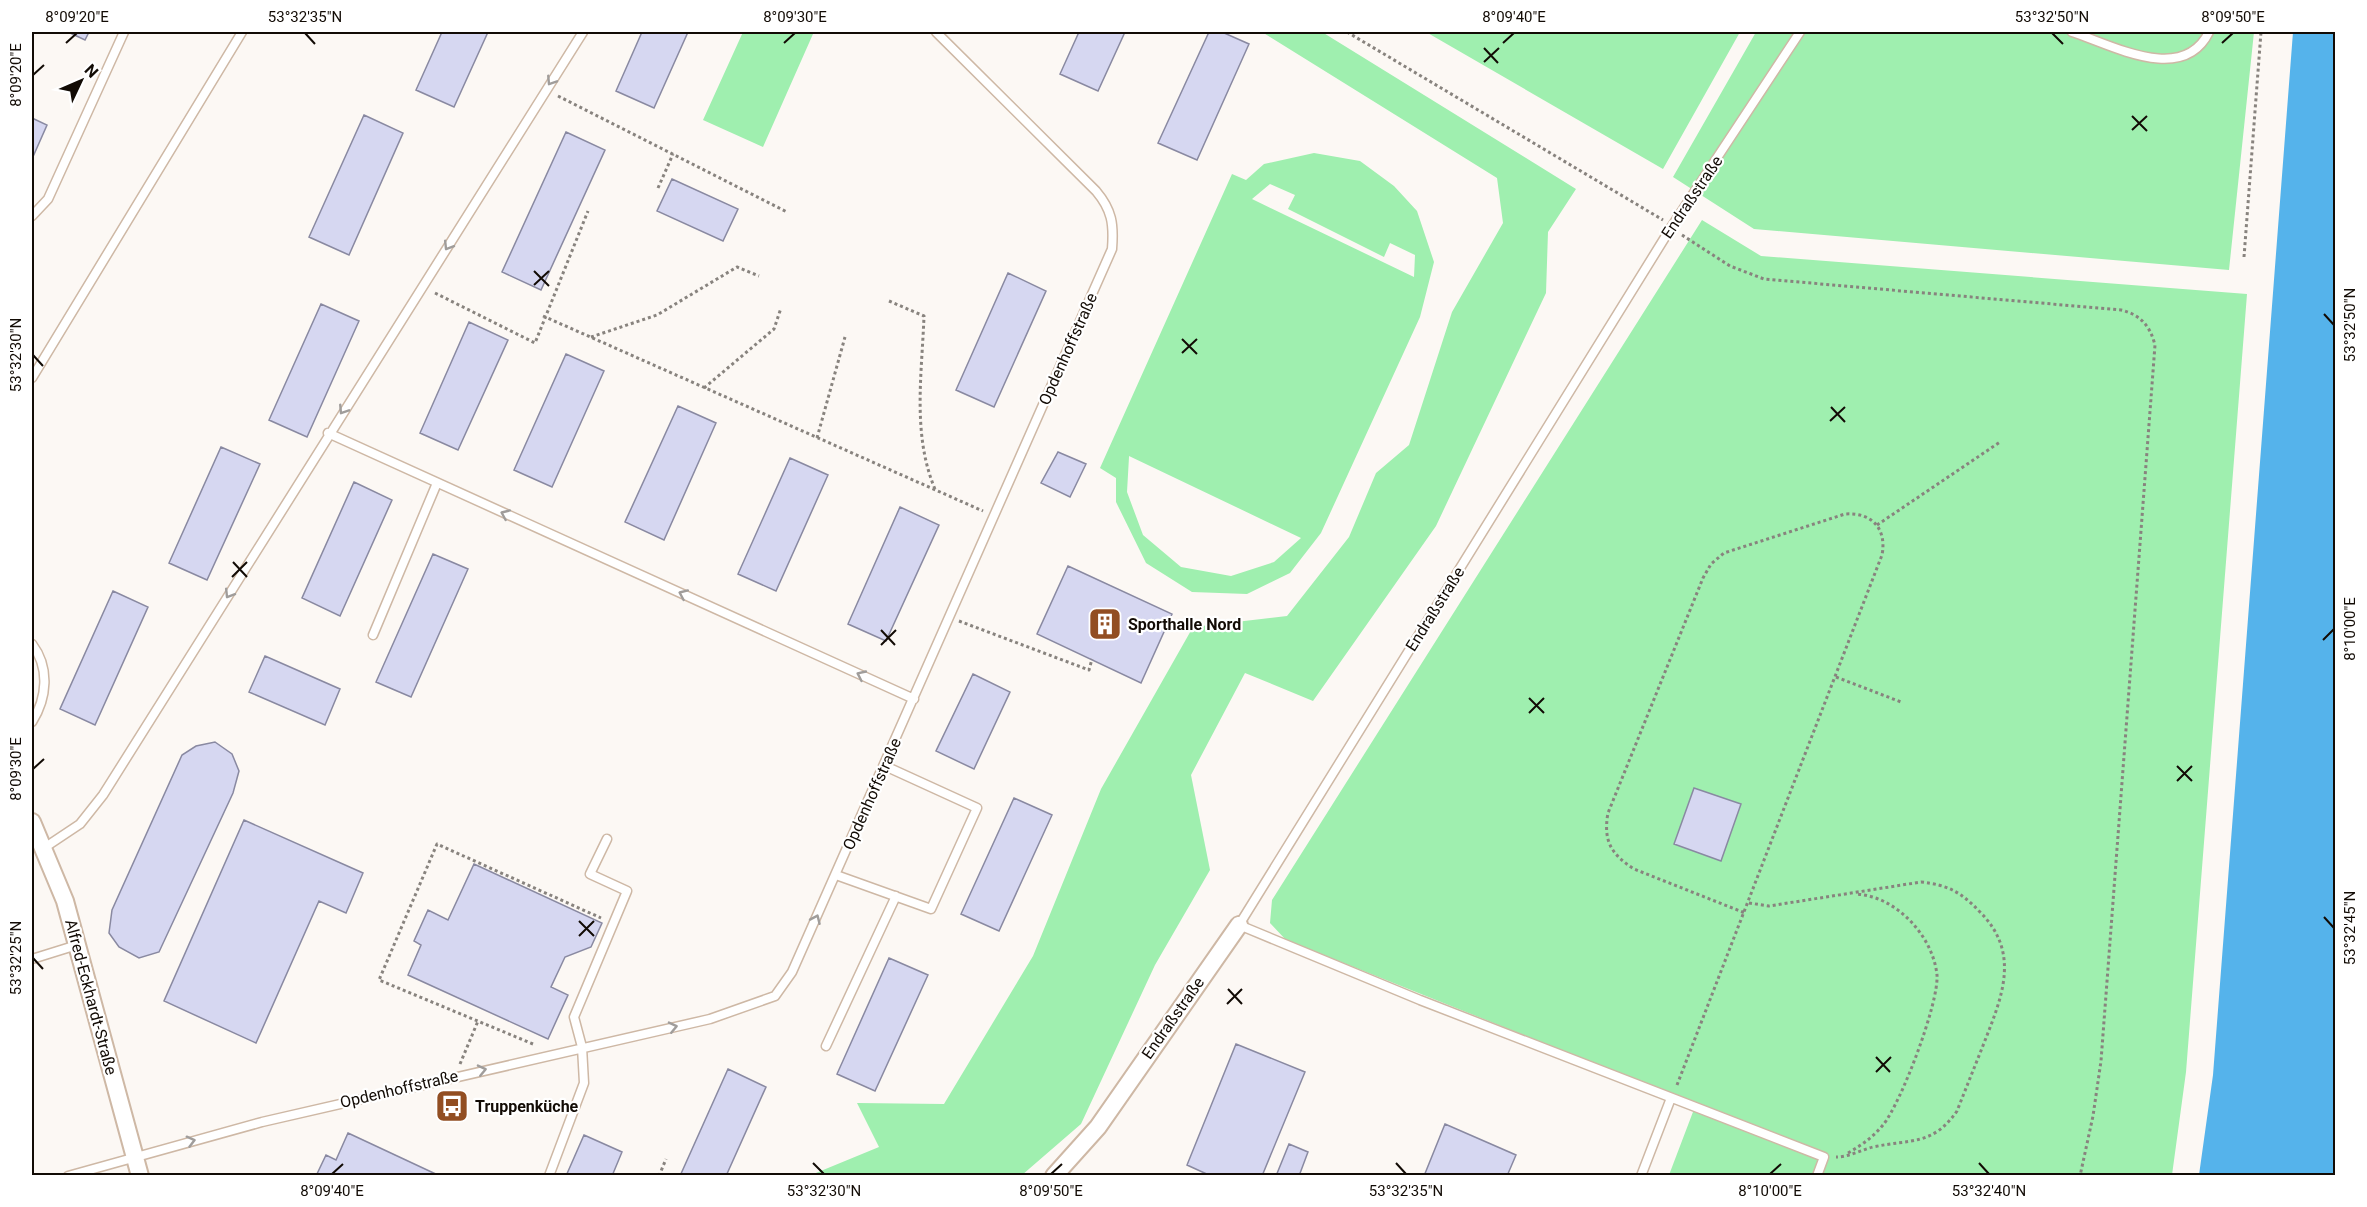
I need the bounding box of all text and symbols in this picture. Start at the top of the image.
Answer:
text: 8°09'20"E [45,8,109,26]
text: 53°32'35"N [268,8,342,26]
text: 8°09'30"E [763,8,827,26]
text: 8°09'40"E [1482,8,1546,26]
text: 53°32'50"N [2015,8,2089,26]
text: 8°09'50"E [2201,8,2265,26]
text: 8°09'20"E [7,43,25,107]
north arrow [51,51,111,111]
text: N [81,60,102,82]
one-way arrow [547,75,559,85]
street label: Endraßstraße [1657,152,1727,242]
one-way arrow [443,240,455,250]
text: 53°32'50"N [2341,288,2359,362]
street label: Opdenhoffstraße [1035,290,1101,408]
text: 53°32'30"N [7,318,25,392]
one-way arrow [339,404,350,415]
one-way arrow [501,509,512,521]
street label: Endraßstraße [1402,563,1468,655]
one-way arrow [224,588,236,598]
one-way arrow [679,589,690,601]
text: 8°10'00"E [2341,597,2359,661]
building icon: Sporthalle Nord [1087,606,1123,642]
place label: Sporthalle Nord [1128,615,1241,634]
one-way arrow [856,670,867,682]
street label: Opdenhoffstraße [839,735,905,853]
text: 8°09'30"E [7,737,25,801]
text: 53°32'45"N [2341,891,2359,965]
one-way arrow [809,914,821,925]
street label: Alfred-Eckhardt-Straße [61,917,121,1077]
text: 53°32'25"N [7,921,25,995]
street label: Endraßstraße [1138,973,1208,1063]
one-way arrow [667,1021,677,1034]
one-way arrow [477,1064,487,1077]
street label: Opdenhoffstraße [338,1066,460,1112]
bus stop icon: Truppenküche [434,1088,470,1124]
place label: Truppenküche [475,1097,579,1116]
one-way arrow [185,1136,196,1148]
text: 8°09'40"E [300,1182,364,1200]
text: 53°32'30"N [787,1182,861,1200]
text: 8°09'50"E [1019,1182,1083,1200]
text: 53°32'35"N [1369,1182,1443,1200]
text: 8°10'00"E [1738,1182,1802,1200]
text: 53°32'40"N [1952,1182,2026,1200]

